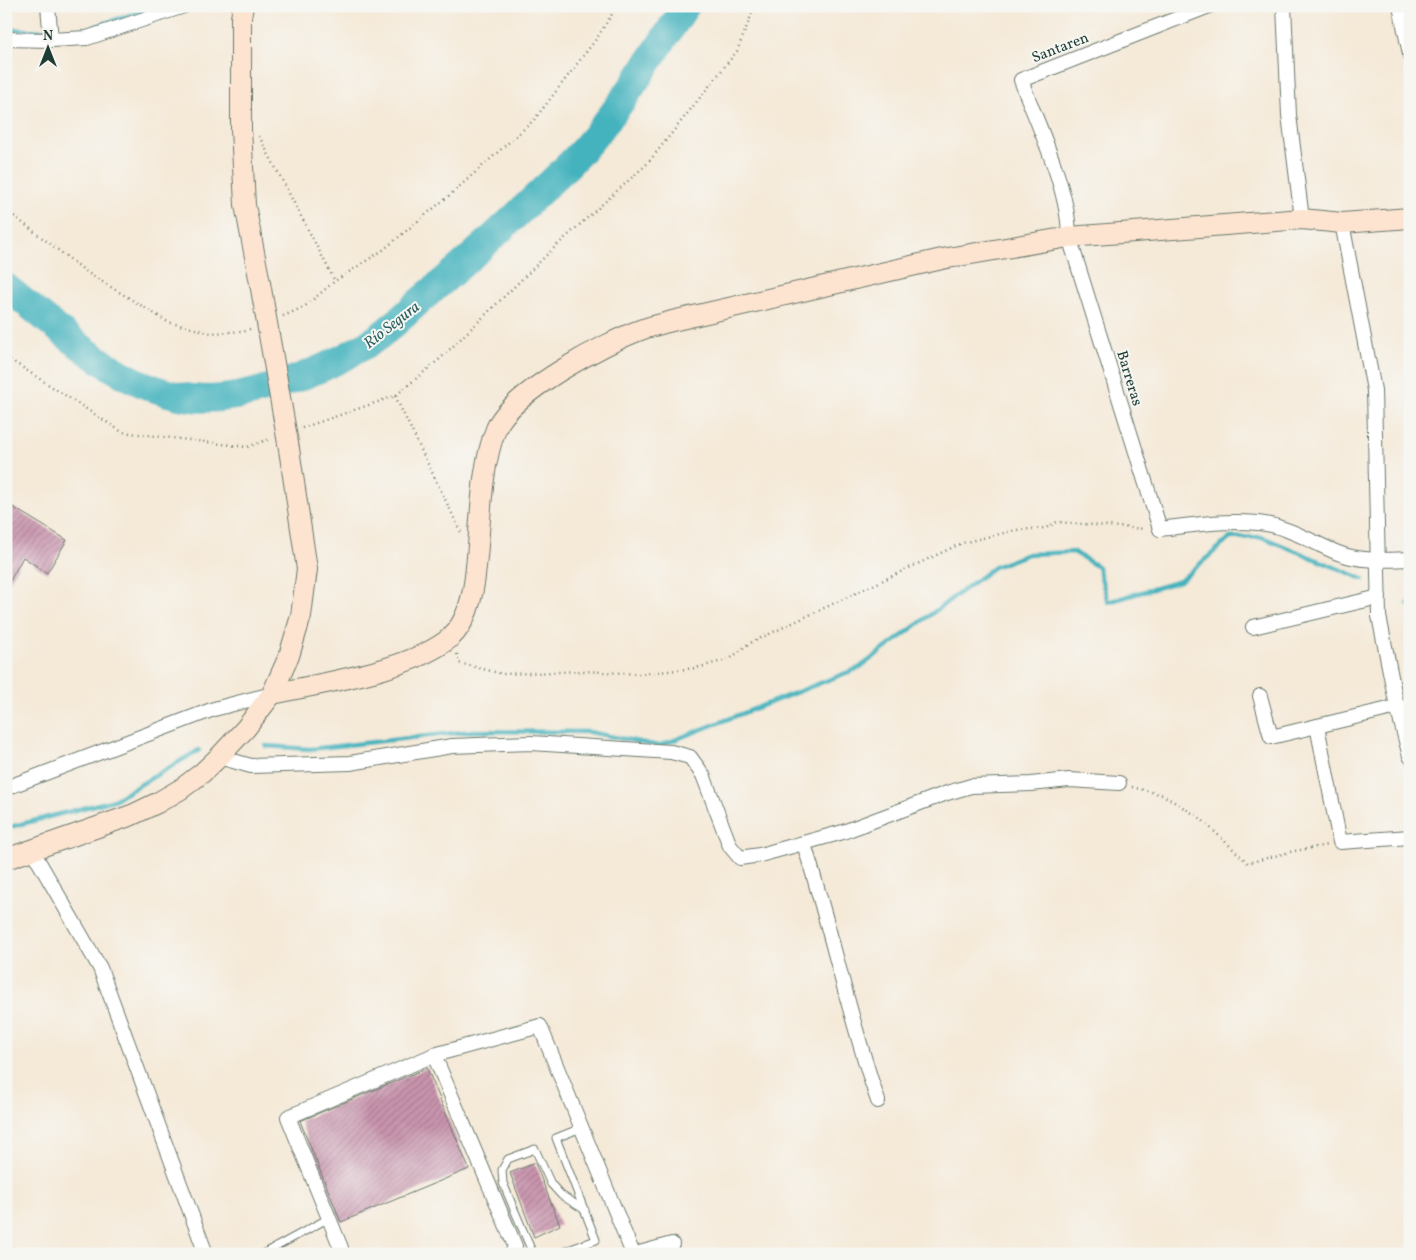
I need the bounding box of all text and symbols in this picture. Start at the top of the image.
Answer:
north arrow [22,22,72,72]
text: N [43,27,53,46]
street label: Santaren [1029,28,1092,69]
water label: Río Segura [360,296,425,354]
street label: Barreras [1110,348,1147,409]

